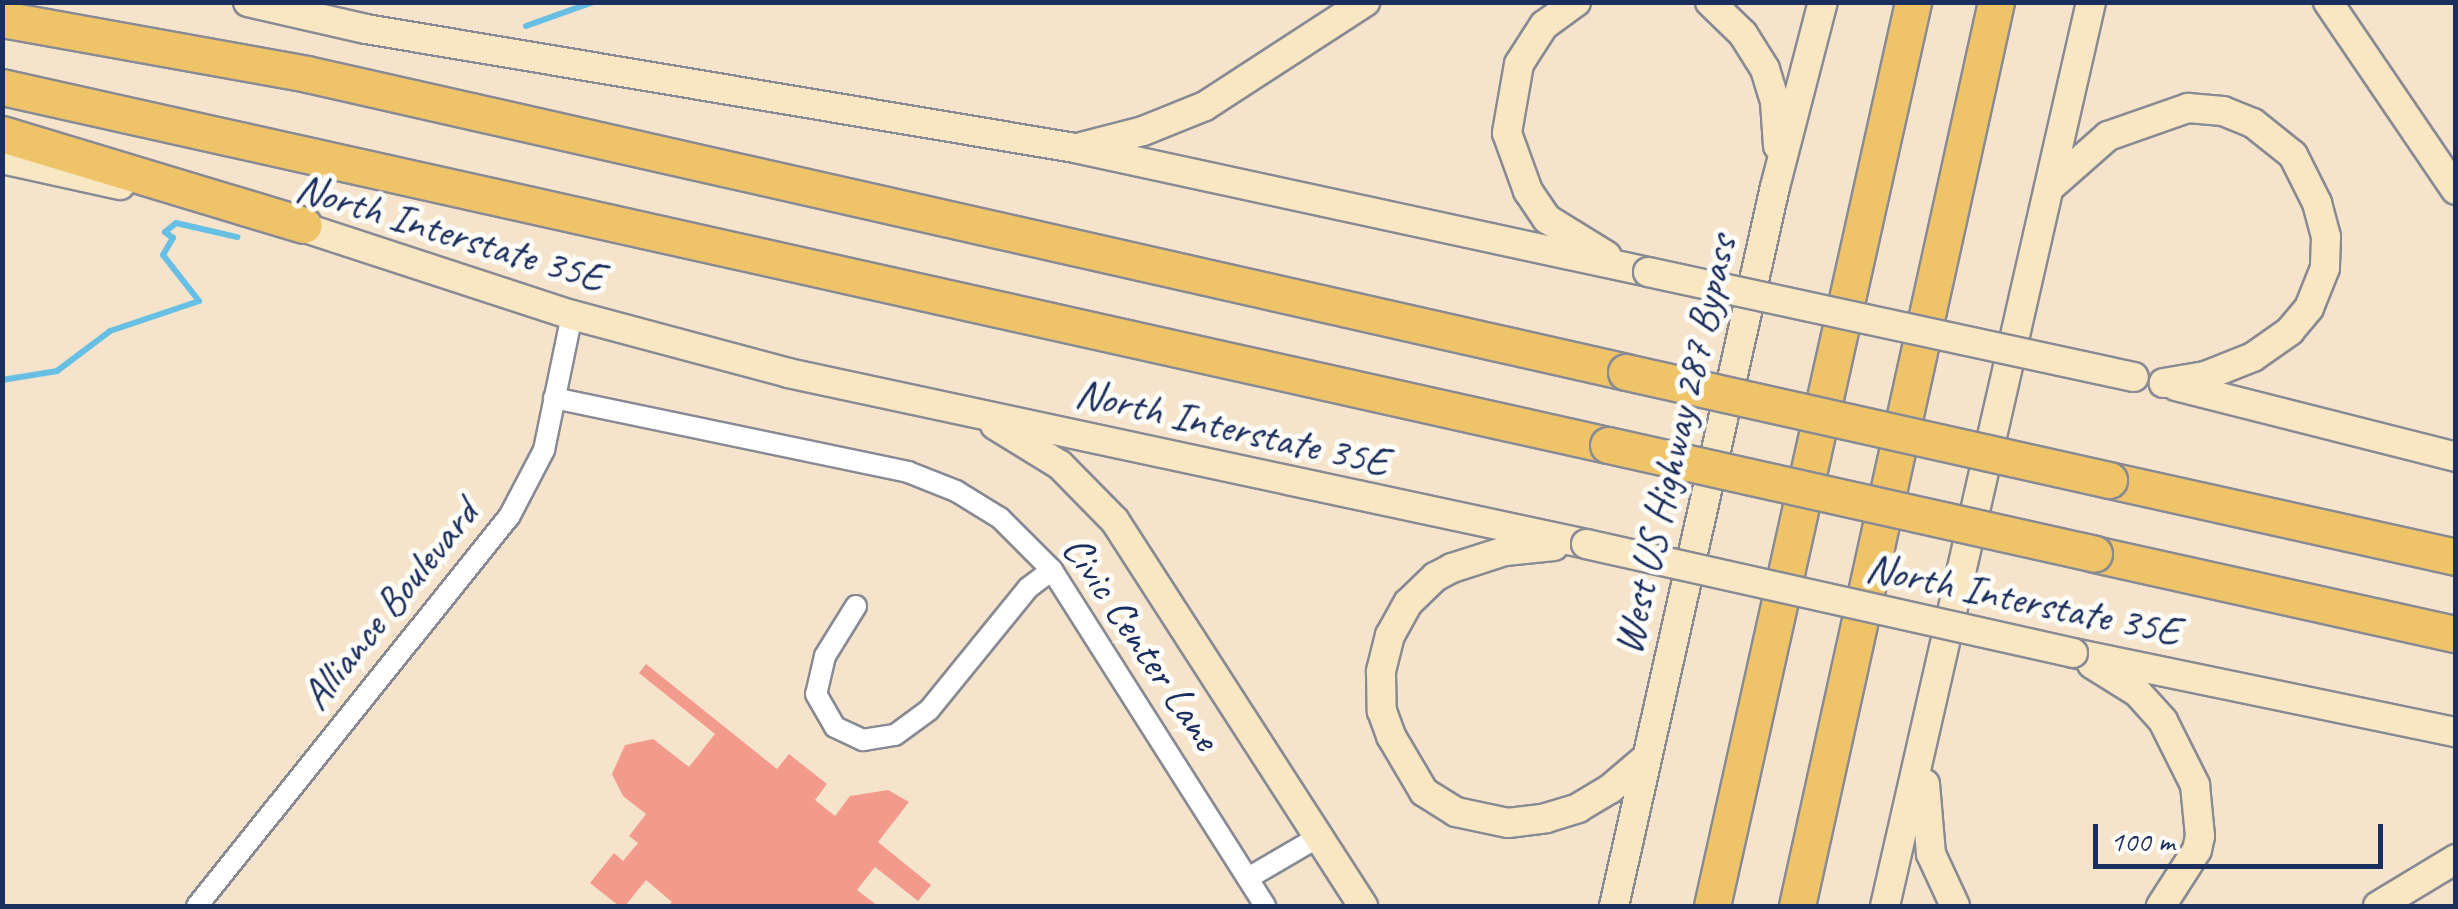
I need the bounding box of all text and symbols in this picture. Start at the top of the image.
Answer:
street label: North Interstate 35E [290,162,610,304]
street label: West US Highway 287 Bypass [1602,231,1748,659]
street label: North Interstate 35E [1071,368,1393,488]
street label: Alliance Boulevard [290,490,490,720]
street label: Civic Center Lane [1051,526,1231,760]
street label: North Interstate 35E [1862,542,2184,658]
scale bar [2098,804,2388,866]
text: 100 m [2110,822,2175,860]

